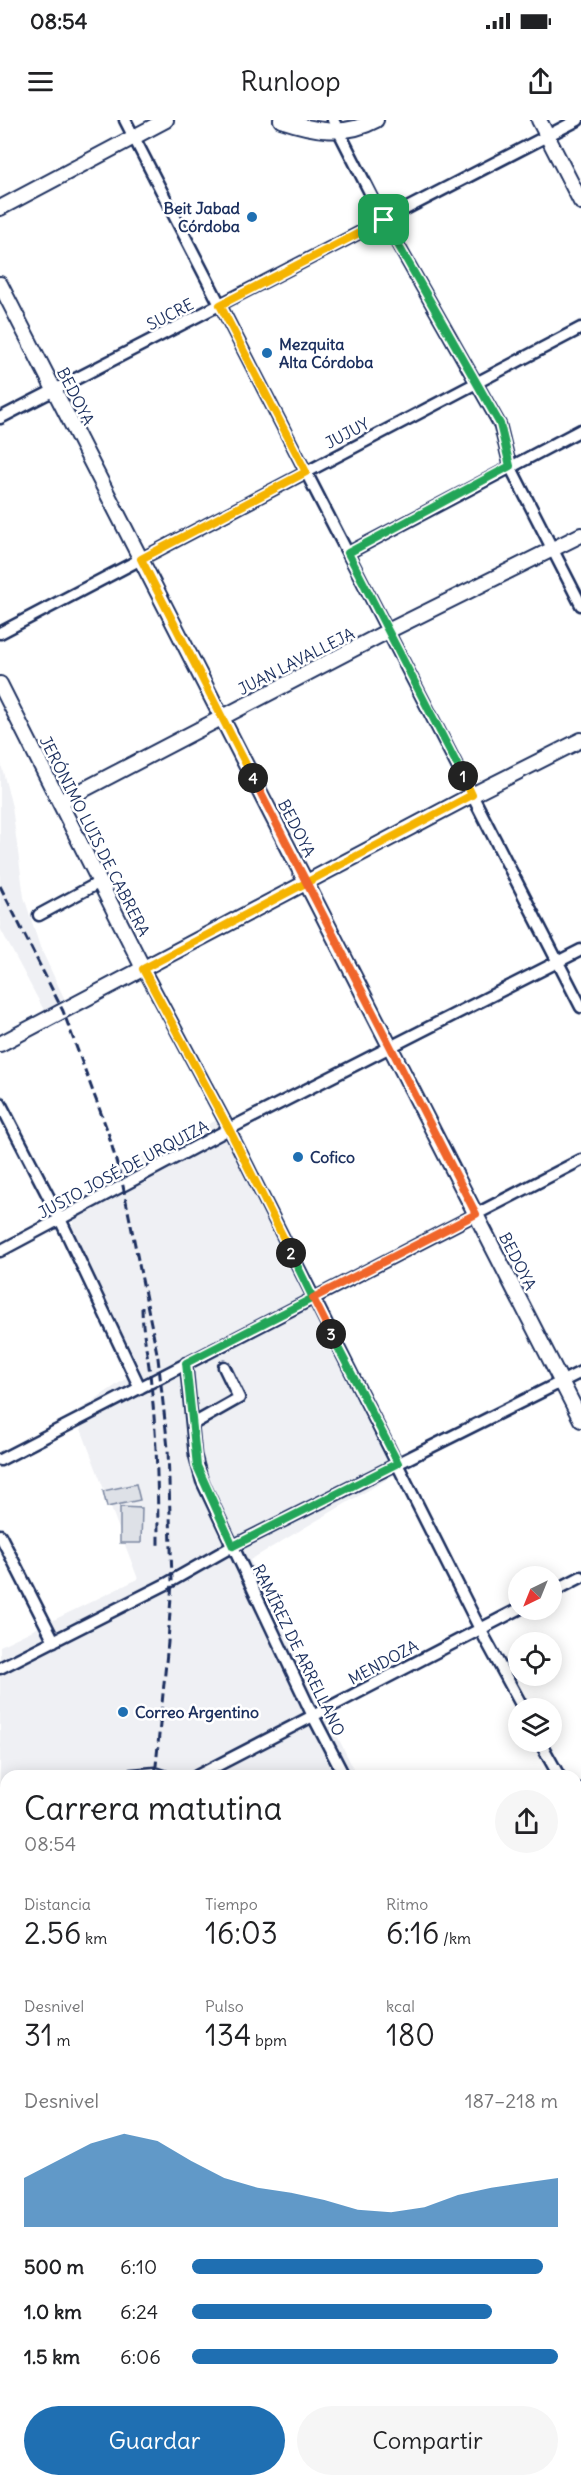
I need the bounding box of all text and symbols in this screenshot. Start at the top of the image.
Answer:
text: 08:54 [30,7,88,35]
text: Runloop [240,64,341,98]
icon: menu [24,65,57,98]
icon: share [524,65,557,98]
pin [358,194,409,245]
place label: Beit Jabad Córdoba [164,198,241,236]
icon: arrive [367,203,400,236]
marker: Beit Jabad Córdoba [245,210,259,224]
street label: SUCRE [143,294,197,334]
place label: Mezquita Alta Córdoba [279,334,373,372]
marker: Mezquita Alta Córdoba [260,346,274,360]
street label: BEDOYA [53,364,99,428]
street label: JUJUY [321,413,373,453]
street label: JUAN LAVALLEJA [234,623,358,699]
street label: JERÓNIMO LUIS DE CABRERA [36,732,154,940]
pin: 1 [448,761,478,791]
pin: 4 [238,763,268,793]
text: 1 [460,766,466,786]
text: 4 [248,768,258,788]
street label: BEDOYA [274,796,320,860]
street label: JUSTO JOSÉ DE URQUIZA [34,1116,212,1222]
place label: Cofico [310,1147,355,1167]
marker: Cofico [291,1150,305,1164]
street label: BEDOYA [495,1229,541,1293]
pin: 2 [276,1238,306,1268]
text: 2 [287,1243,295,1263]
pin: 3 [316,1319,346,1349]
text: 3 [326,1324,336,1344]
street label: RAMÍREZ DE ARRELLANO [249,1561,349,1739]
north arrow [508,1566,562,1620]
map controls [508,1566,562,1752]
button: locate [508,1632,562,1686]
street label: MENDOZA [345,1635,421,1689]
button: layers [508,1698,562,1752]
place label: Correo Argentino [135,1702,259,1723]
marker: Correo Argentino [116,1705,130,1719]
text: Carrera matutina [24,1787,282,1829]
button: share [495,1790,558,1853]
text: 08:54 [24,1831,76,1856]
text: Distancia [24,1894,91,1914]
text: Tiempo [205,1894,258,1914]
text: Ritmo [386,1894,428,1914]
text: 2.56 [24,1914,81,1952]
text: 16:03 [205,1914,278,1952]
text: 6:16 [386,1914,439,1952]
text: km [81,1928,107,1948]
text: /km [439,1928,471,1948]
text: Desnivel [24,1996,84,2016]
text: Pulso [205,1996,244,2016]
text: kcal [386,1996,415,2016]
text: 31 [24,2016,53,2054]
text: 134 [205,2016,251,2054]
text: 180 [386,2016,435,2054]
text: m [53,2030,70,2050]
text: bpm [251,2030,287,2050]
text: Desnivel [24,2088,99,2113]
text: 187–218 m [465,2088,558,2113]
text: 500 m [24,2254,84,2279]
text: 6:10 [120,2254,157,2279]
text: 1.0 km [24,2299,82,2324]
text: 6:24 [120,2299,158,2324]
text: 1.5 km [24,2344,80,2369]
text: 6:06 [120,2344,161,2369]
button: Guardar [24,2406,285,2475]
button: Compartir [297,2406,558,2475]

